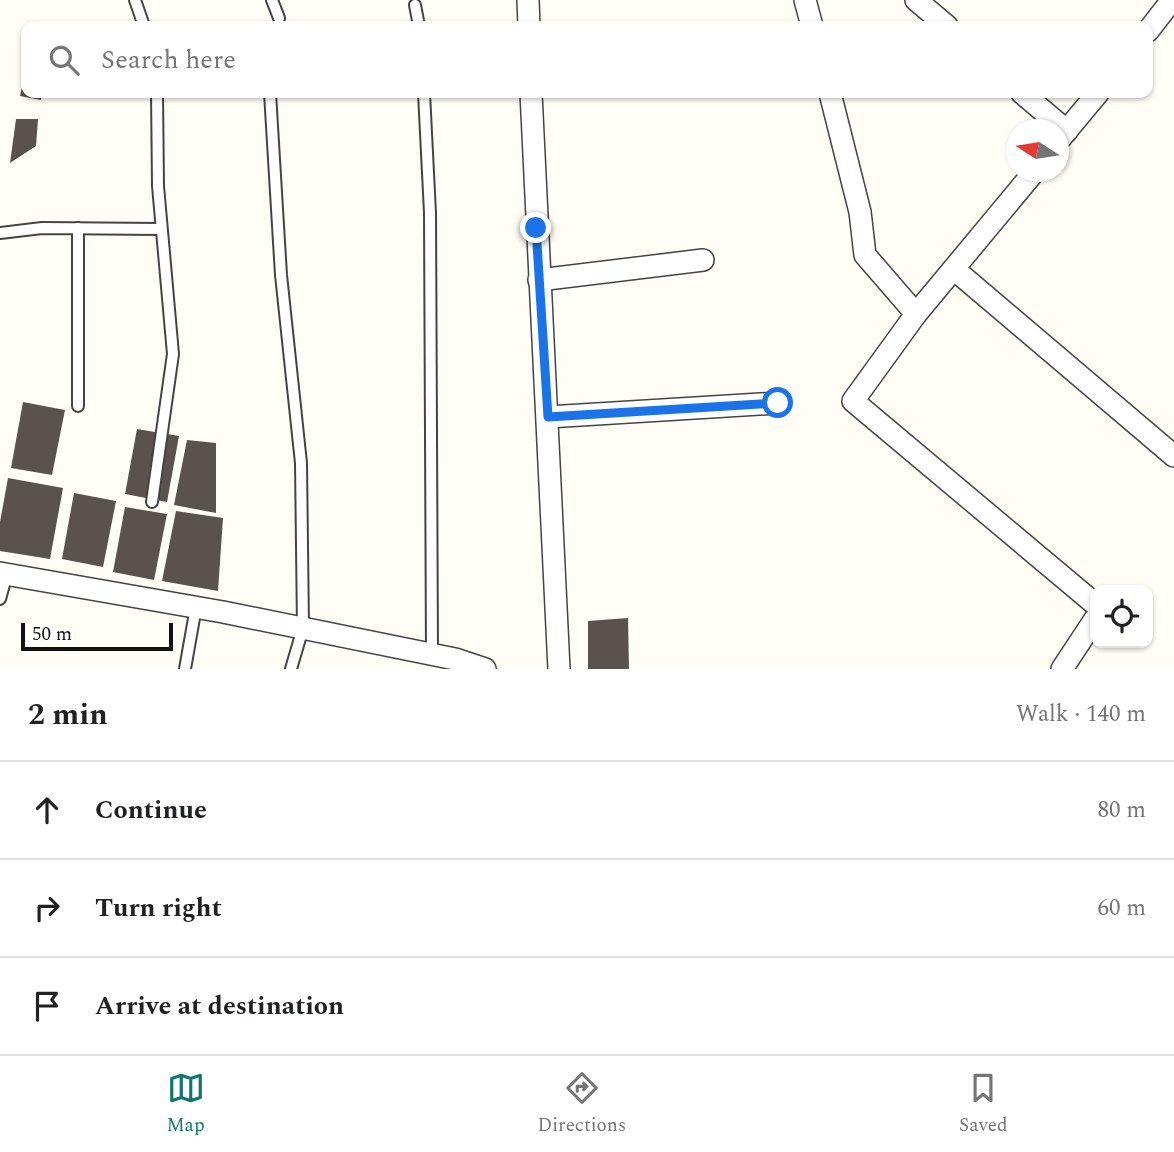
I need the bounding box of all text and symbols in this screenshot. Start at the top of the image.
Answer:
search box [21,21,1153,98]
text: Search here [101,40,236,80]
icon: search [45,41,83,79]
north arrow [1006,119,1069,182]
route end [520,212,551,243]
route start [762,387,793,418]
map controls [1090,585,1153,648]
button: locate [1090,585,1153,648]
scale bar [21,620,173,652]
text: 50 m [32,620,72,649]
text: 2 min [28,692,108,738]
text: Walk · 140 m [1016,697,1146,732]
text: Continue [95,790,207,830]
icon: ahead [28,791,66,829]
text: 80 m [1097,793,1146,828]
text: Turn right [95,888,222,928]
icon: right [28,889,66,927]
text: 60 m [1097,891,1146,926]
text: Arrive at destination [95,986,344,1026]
icon: arrive [28,987,66,1025]
tab: Map [166,1069,205,1140]
tab: Directions [537,1069,626,1140]
tab: Saved [959,1069,1008,1140]

